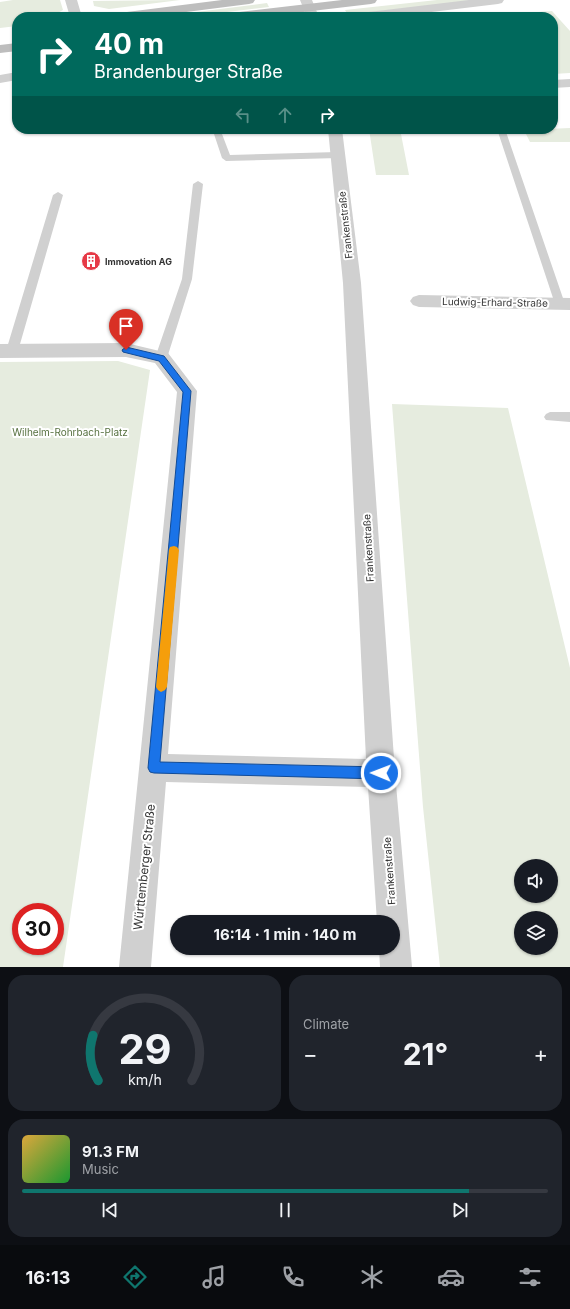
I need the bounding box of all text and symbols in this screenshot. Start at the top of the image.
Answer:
text: 40 m [94,27,164,61]
icon: right [28,28,80,80]
text: Brandenburger Straße [94,61,283,82]
icon: left [232,104,254,126]
icon: ahead [274,104,296,126]
icon: right [316,104,338,126]
street label: Frankenstraße [335,190,355,259]
building icon: Immovation AG [80,250,102,272]
place label: Immovation AG [105,256,172,267]
street label: Ludwig-Erhard-Straße [442,295,548,309]
pin [109,309,143,350]
icon: arrive [115,315,137,337]
park label: Wilhelm-Rohrbach-Platz [12,426,128,438]
street label: Frankenstraße [360,514,376,582]
position arrow [360,752,402,794]
street label: Württemberger Straße [130,803,158,931]
street label: Frankenstraße [381,837,397,905]
map controls [514,859,558,955]
button: sound [514,859,558,903]
speed limit sign: 30 [12,903,64,955]
button: layers [514,911,558,955]
text: 16:14 · 1 min · 140 m [213,925,357,944]
text: Climate [303,1016,349,1032]
text: 29 [118,1024,171,1074]
text: 21° [403,1036,448,1072]
text: − [303,1041,318,1067]
text: + [533,1041,548,1067]
text: km/h [128,1071,161,1088]
text: 91.3 FM [82,1142,139,1161]
text: Music [82,1161,119,1177]
icon: previous [99,1199,121,1221]
icon: pause [274,1199,296,1221]
icon: next [449,1199,471,1221]
icon: directions [121,1263,149,1291]
icon: music [200,1263,228,1291]
icon: phone [279,1263,307,1291]
icon: climate [358,1263,386,1291]
icon: car [437,1263,465,1291]
icon: filters [516,1263,544,1291]
text: 16:13 [26,1267,70,1288]

